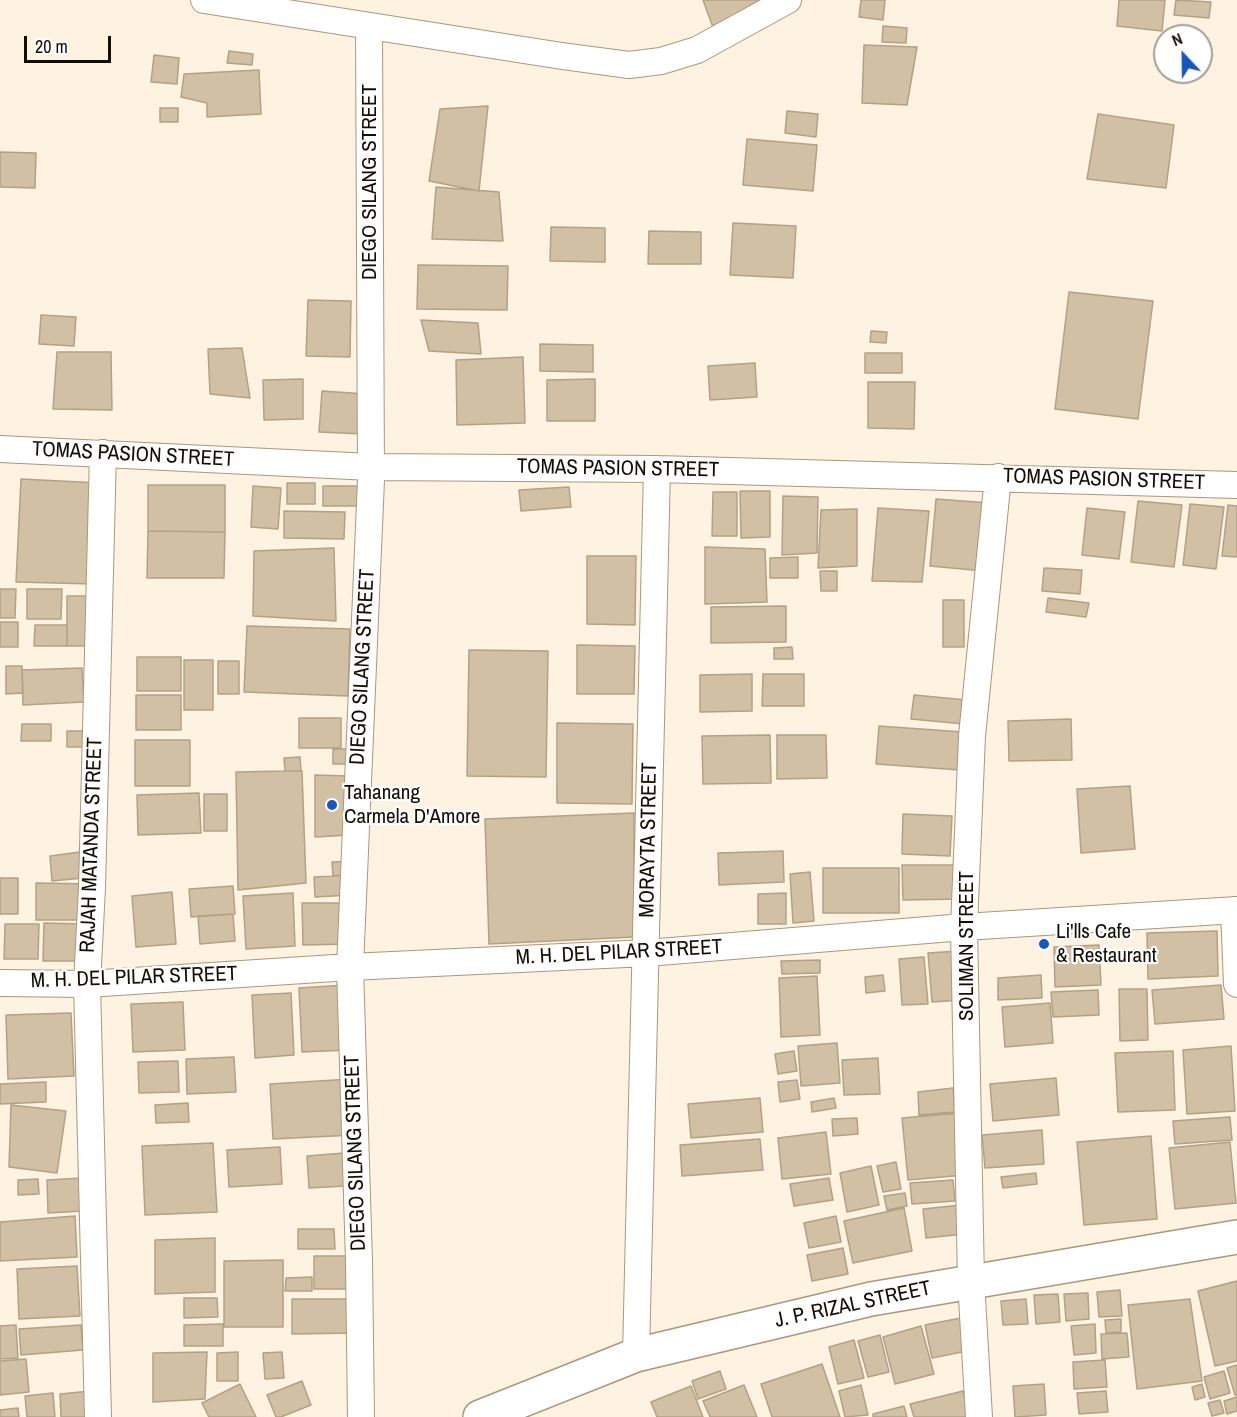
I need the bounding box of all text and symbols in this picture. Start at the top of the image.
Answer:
scale bar [27,24,114,62]
north arrow [1153,24,1213,84]
text: N [1168,27,1186,51]
text: 20 m [35,34,68,59]
street label: DIEGO SILANG STREET [357,84,383,280]
street label: TOMAS PASION STREET [31,437,235,473]
street label: TOMAS PASION STREET [517,455,719,483]
street label: TOMAS PASION STREET [1002,464,1206,496]
street label: DIEGO SILANG STREET [345,568,381,766]
street label: RAJAH MATANDA STREET [76,737,108,953]
street label: MORAYTA STREET [635,762,663,918]
place label: Tahanang Carmela D'Amore [344,780,480,830]
marker: Tahanang Carmela D'Amore [325,798,339,812]
street label: SOLIMAN STREET [954,871,980,1021]
place label: Li'lls Cafe & Restaurant [1056,919,1157,969]
street label: M. H. DEL PILAR STREET [515,935,723,971]
marker: Li'lls Cafe & Restaurant [1037,937,1051,951]
street label: M. H. DEL PILAR STREET [30,962,238,994]
street label: DIEGO SILANG STREET [340,1055,372,1251]
street label: J. P. RIZAL STREET [773,1276,933,1334]

